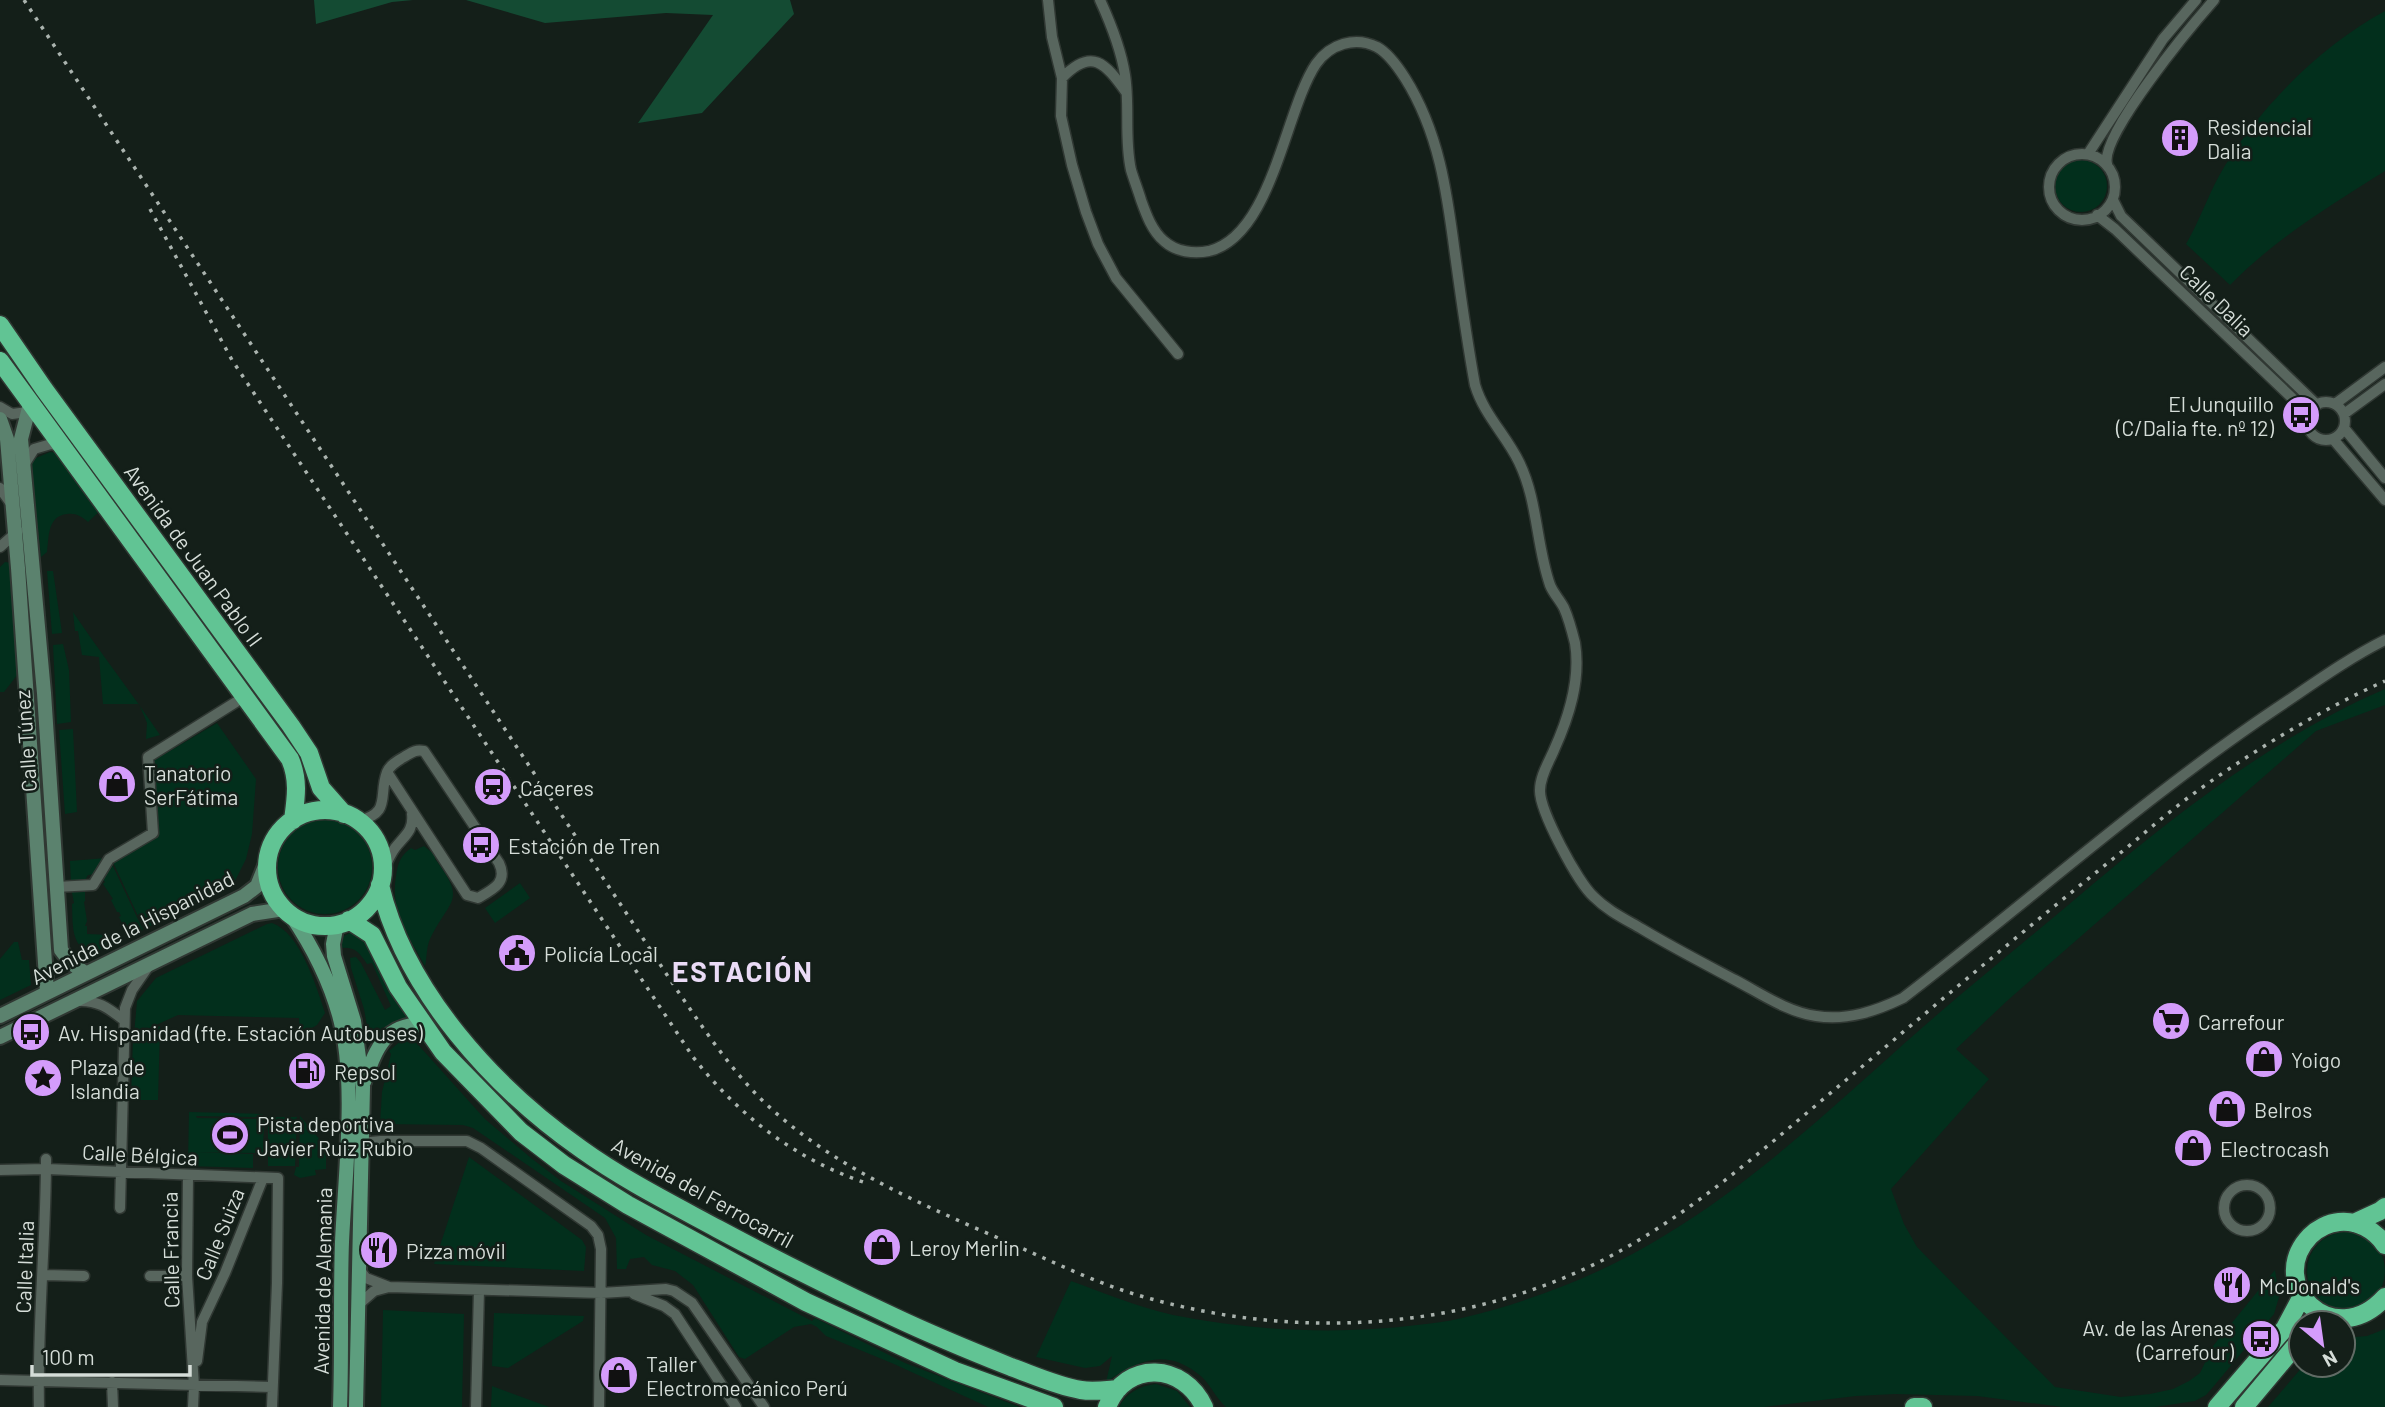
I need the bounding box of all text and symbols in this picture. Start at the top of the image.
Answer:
place label: Residencial Dalia [2207,114,2312,163]
building icon: Residencial Dalia [2159,117,2201,159]
street label: Calle Dalia [2175,259,2259,341]
place label: El Junquillo (C/Dalia fte. nº 12) [2115,391,2275,440]
bus stop icon: El Junquillo (C/Dalia fte. nº 12) [2280,394,2322,436]
street label: Avenida de Juan Pablo II [120,459,268,651]
street label: Calle Túnez [9,689,41,793]
place label: Tanatorio SerFátima [144,760,238,809]
shop icon: Tanatorio SerFátima [96,763,138,805]
station icon: Cáceres [472,766,514,808]
place label: Cáceres [520,775,594,800]
bus stop icon: Estación de Tren [460,824,502,866]
place label: Estación de Tren [508,833,660,858]
street label: Avenida de la Hispanidad [26,865,238,989]
public building icon: Policía Local [496,932,538,974]
place label: Policía Local [544,941,658,966]
district label: ESTACIÓN [672,954,814,988]
supermarket icon: Carrefour [2150,1000,2192,1042]
place label: Carrefour [2198,1009,2285,1034]
bus stop icon: Av. Hispanidad (fte. Estación Autobuses) [10,1011,52,1053]
place label: Av. Hispanidad (fte. Estación Autobuses) [58,1020,423,1045]
shop icon: Yoigo [2243,1038,2285,1080]
place label: Yoigo [2291,1047,2341,1072]
fuel station icon: Repsol [286,1050,328,1092]
place label: Plaza de Islandia [70,1054,145,1103]
place icon: Plaza de Islandia [22,1057,64,1099]
place label: Repsol [334,1059,396,1084]
shop icon: Belros [2206,1088,2248,1130]
place label: Belros [2254,1097,2312,1122]
place label: Pista deportiva Javier Ruiz Rubio [257,1111,413,1160]
sports icon: Pista deportiva Javier Ruiz Rubio [209,1114,251,1156]
shop icon: Electrocash [2172,1127,2214,1169]
street label: Avenida del Ferrocarril [608,1132,798,1252]
place label: Electrocash [2220,1136,2329,1161]
street label: Calle Bélgica [82,1138,198,1170]
street label: Calle Suiza [189,1184,249,1284]
street label: Avenida de Alemania [308,1187,336,1375]
street label: Calle Francia [156,1192,184,1308]
street label: Calle Italia [10,1220,38,1314]
shop icon: Leroy Merlin [861,1226,903,1268]
restaurant icon: Pizza móvil [358,1229,400,1271]
place label: Leroy Merlin [909,1235,1020,1260]
place label: Pizza móvil [406,1238,506,1263]
restaurant icon: McDonald's [2211,1264,2253,1306]
place label: McDonald's [2259,1273,2360,1298]
north arrow [2287,1309,2357,1379]
place label: Av. de las Arenas (Carrefour) [2082,1315,2235,1364]
bus stop icon: Av. de las Arenas (Carrefour) [2240,1318,2282,1360]
scale bar [32,1334,189,1378]
text: 100 m [42,1344,95,1369]
text: N [2319,1346,2342,1372]
place label: Taller Electromecánico Perú [646,1351,848,1400]
shop icon: Taller Electromecánico Perú [598,1354,640,1396]

